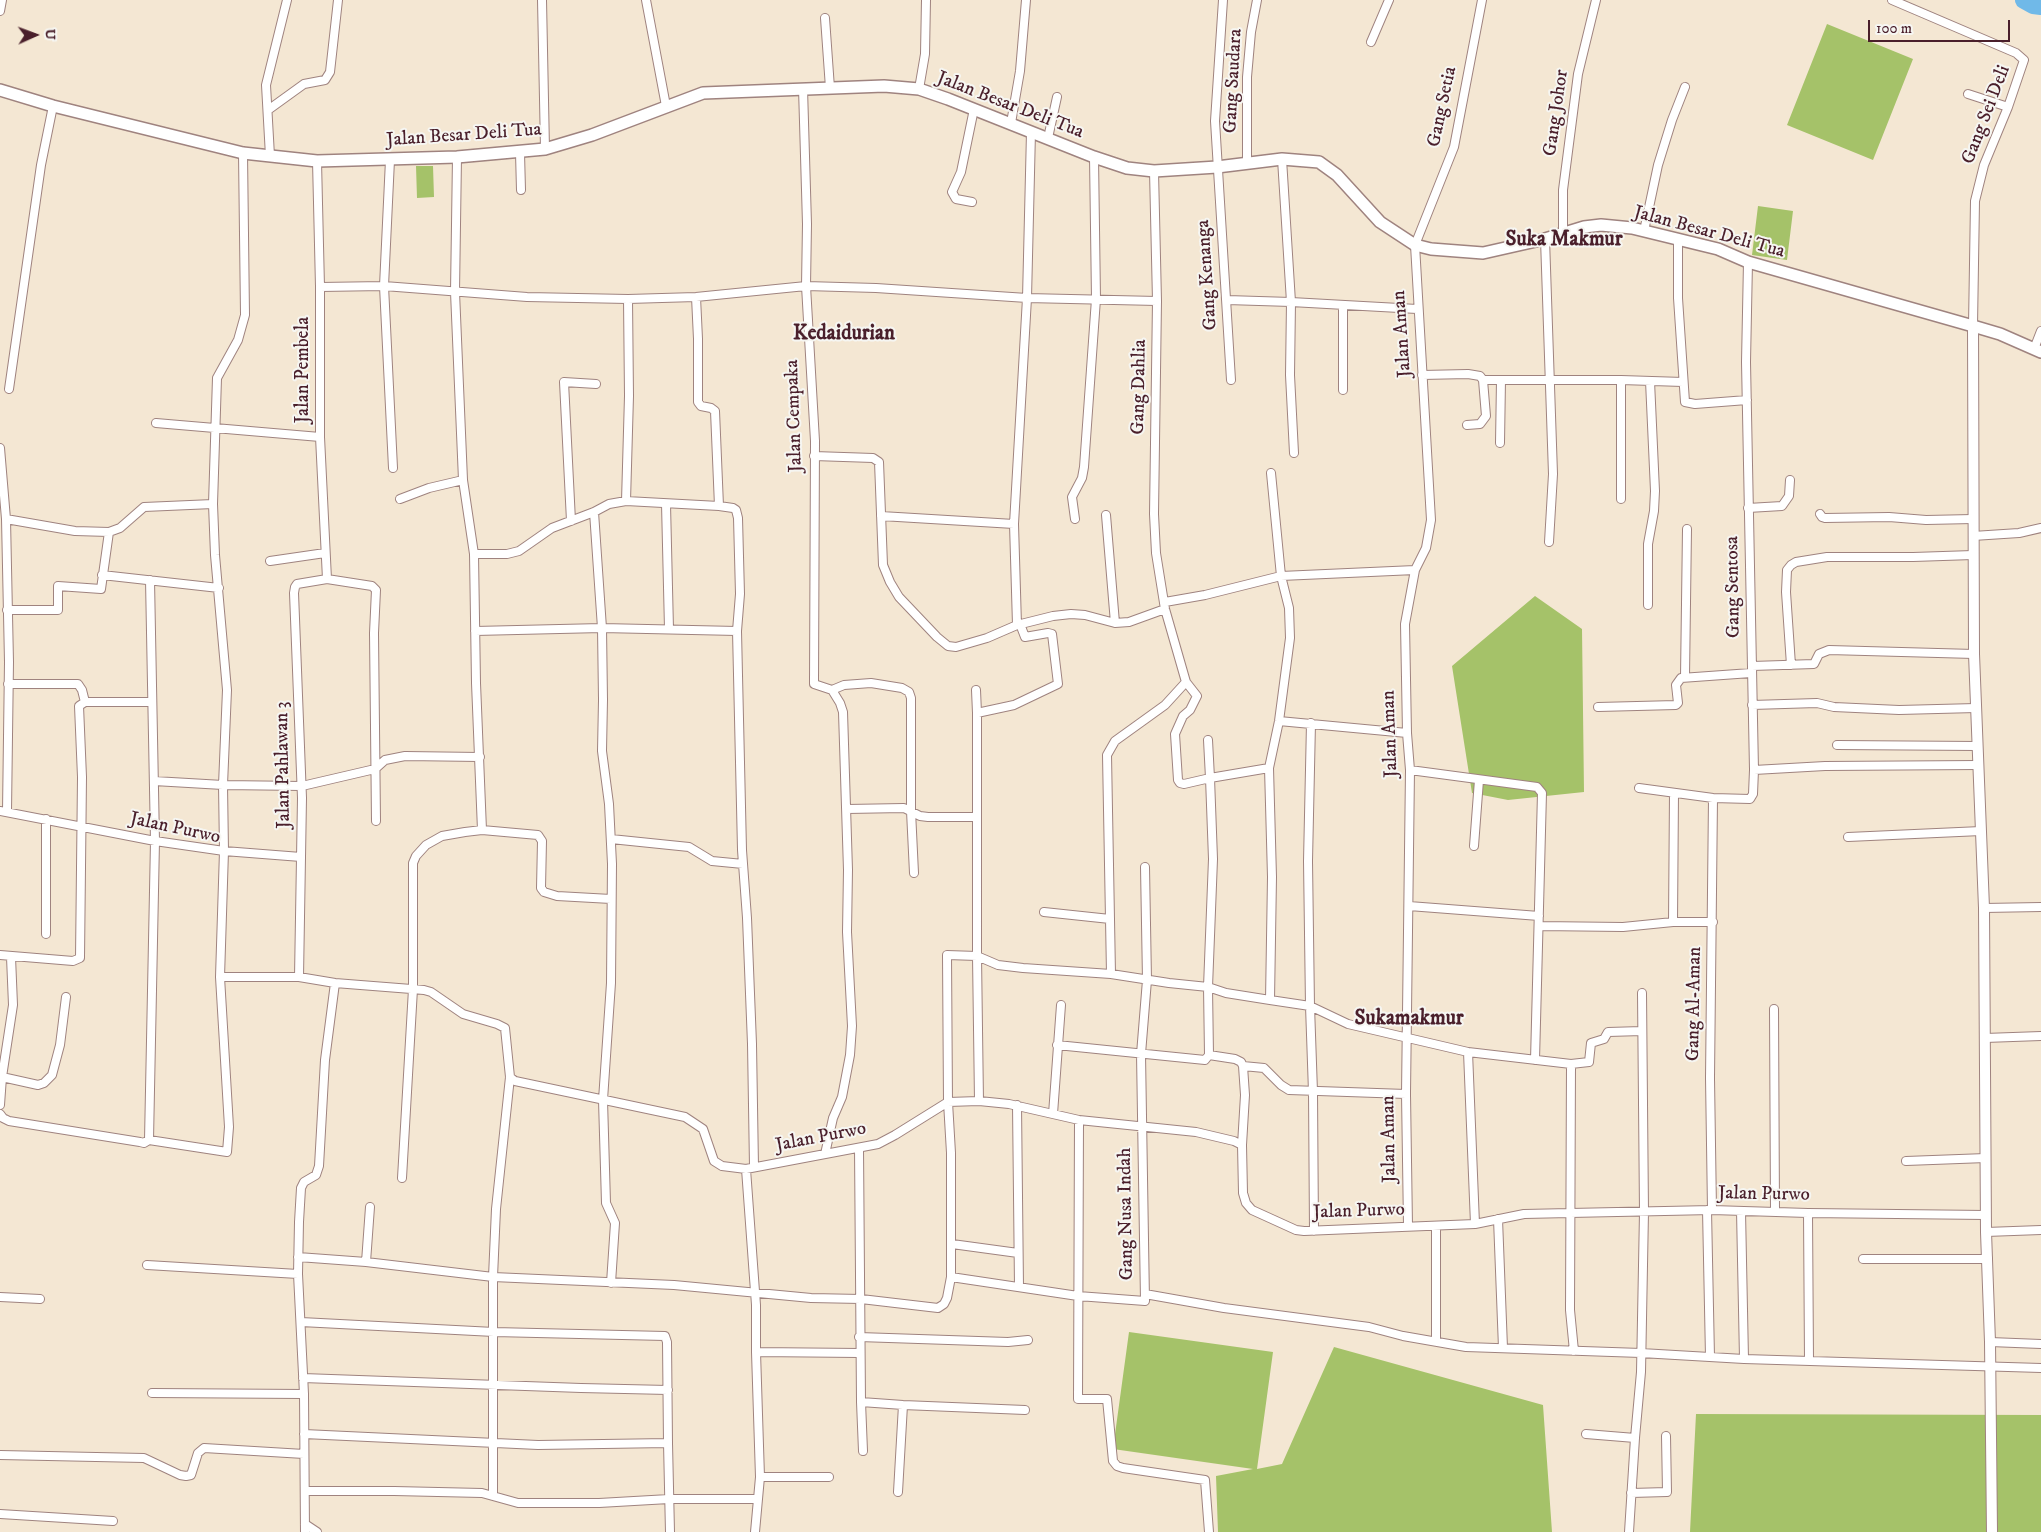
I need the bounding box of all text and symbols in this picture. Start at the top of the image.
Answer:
north arrow [10,10,60,60]
scale bar [1871,10,2014,42]
text: 100 m [1876,19,1912,38]
street label: Gang Saudara [1220,28,1248,134]
text: U [41,29,59,40]
street label: Gang Sei Deli [1958,62,2016,168]
street label: Gang Setia [1423,65,1463,149]
street label: Jalan Besar Deli Tua [933,68,1087,144]
street label: Gang Johor [1540,68,1574,158]
street label: Jalan Besar Deli Tua [386,119,542,153]
street label: Jalan Besar Deli Tua [1631,202,1787,264]
street label: Gang Kenanga [1193,219,1223,331]
district label: Suka Makmur [1505,228,1623,254]
street label: Jalan Aman [1389,290,1417,378]
street label: Jalan Pembela [293,317,315,423]
district label: Kedaidurian [793,322,895,348]
street label: Gang Dahlia [1128,339,1152,435]
street label: Jalan Cempaka [782,359,808,473]
street label: Gang Sentosa [1722,536,1746,638]
street label: Jalan Aman [1378,690,1404,778]
street label: Jalan Pahlawan 3 [271,701,297,829]
street label: Jalan Purwo [128,808,222,850]
street label: Gang Al-Aman [1683,947,1707,1061]
district label: Sukamakmur [1354,1007,1464,1033]
street label: Jalan Aman [1378,1095,1402,1183]
street label: Jalan Purwo [774,1118,868,1158]
street label: Gang Nusa Indah [1114,1147,1140,1281]
street label: Jalan Purwo [1718,1183,1810,1207]
street label: Jalan Purwo [1313,1199,1405,1225]

